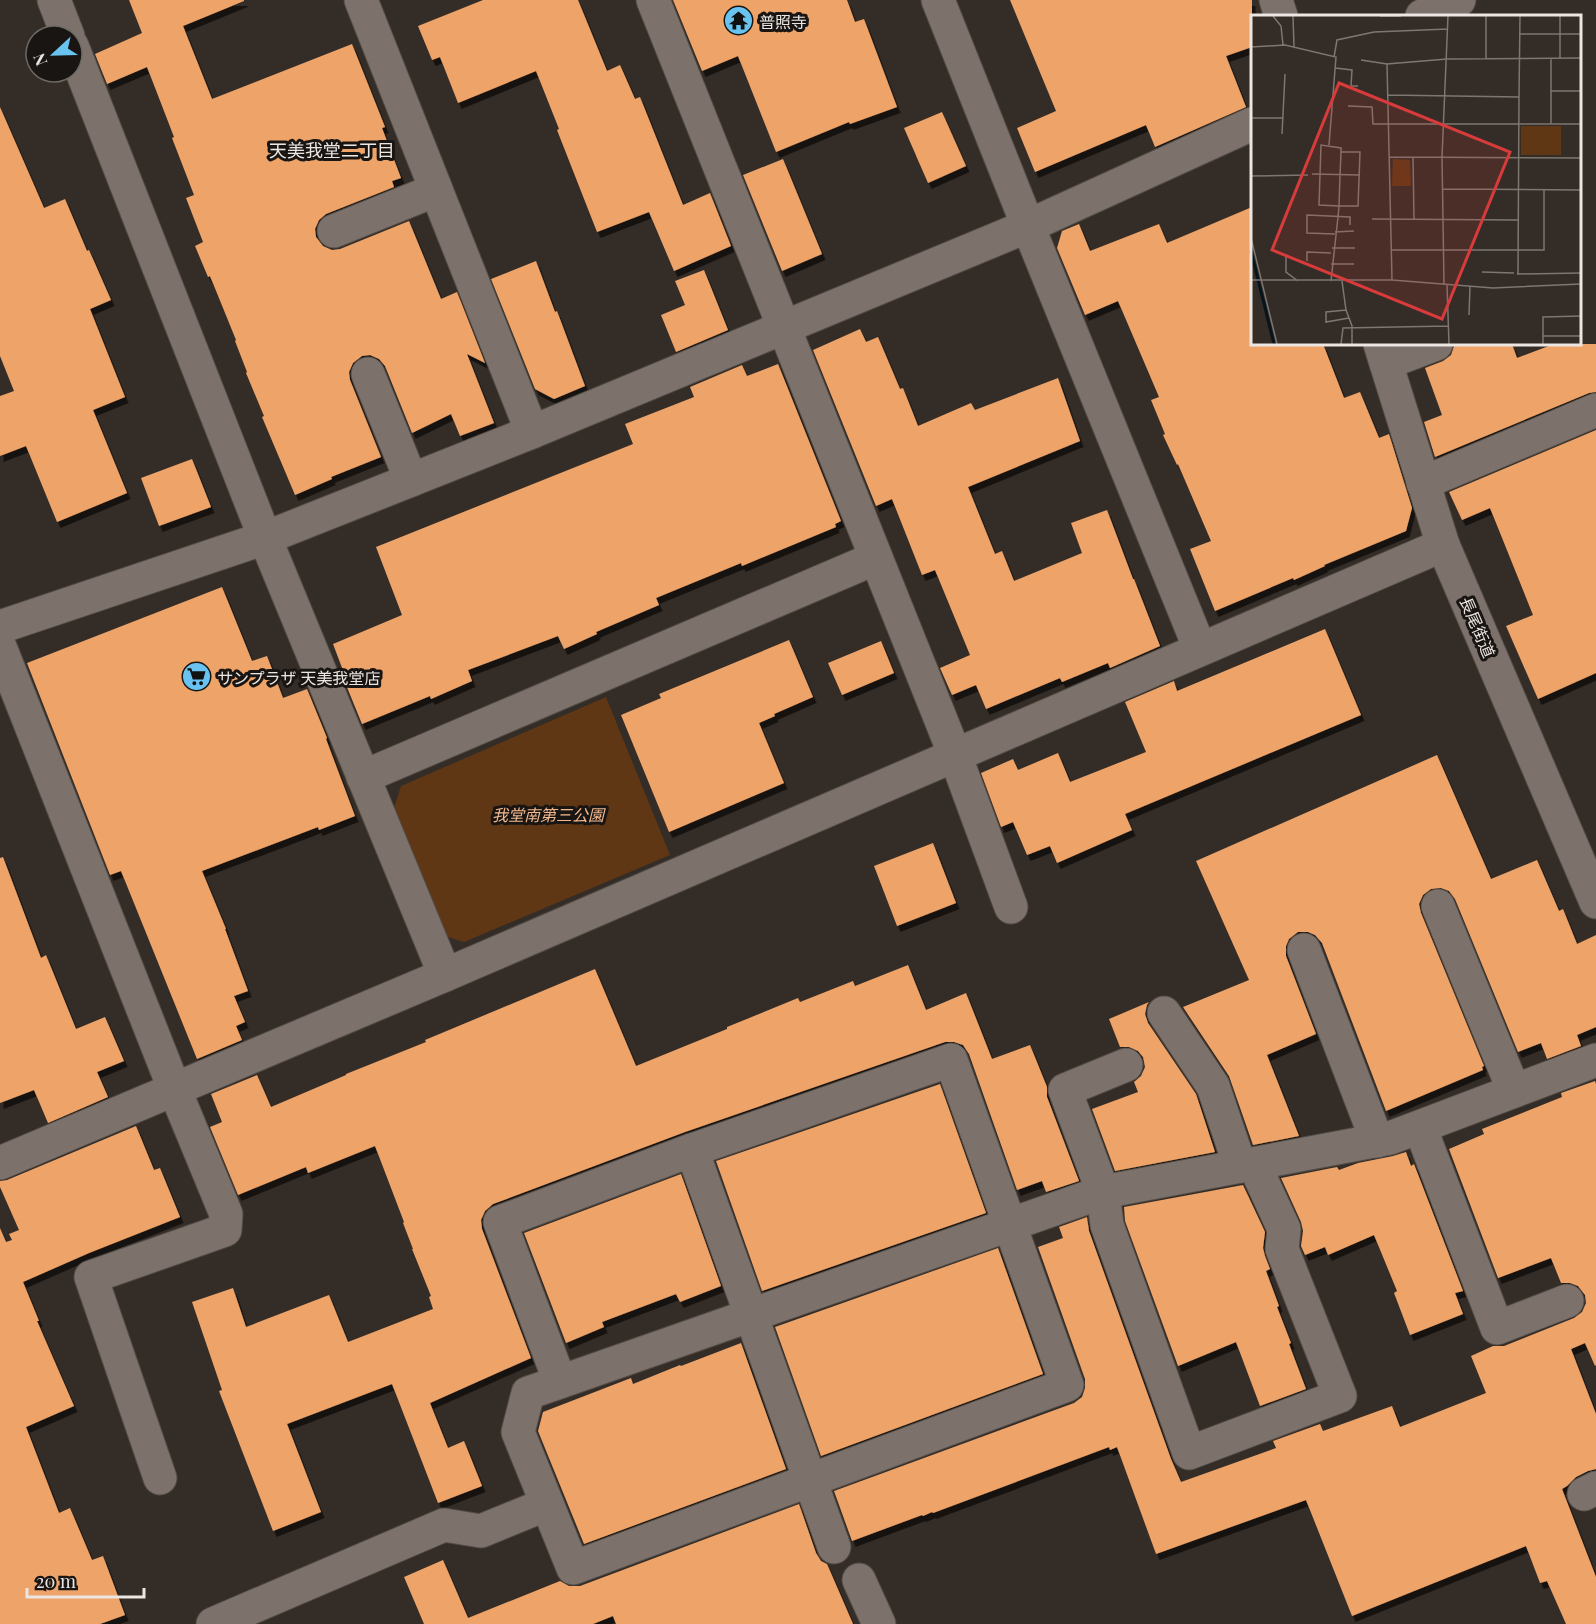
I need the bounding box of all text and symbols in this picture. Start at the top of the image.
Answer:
temple icon: 普照寺 [722,5,754,37]
place label: 普照寺 [759,11,807,32]
inset map [1251,15,1581,345]
north arrow [24,24,84,84]
text: N [28,50,52,69]
district label: 天美我堂二丁目 [269,138,395,162]
street label: 長尾街道 [1456,593,1500,661]
supermarket icon: サンプラザ 天美我堂店 [180,661,212,693]
place label: サンプラザ 天美我堂店 [217,667,381,688]
park label: 我堂南第三公園 [492,804,606,825]
scale bar [27,1561,144,1599]
text: 20 m [36,1569,76,1593]

